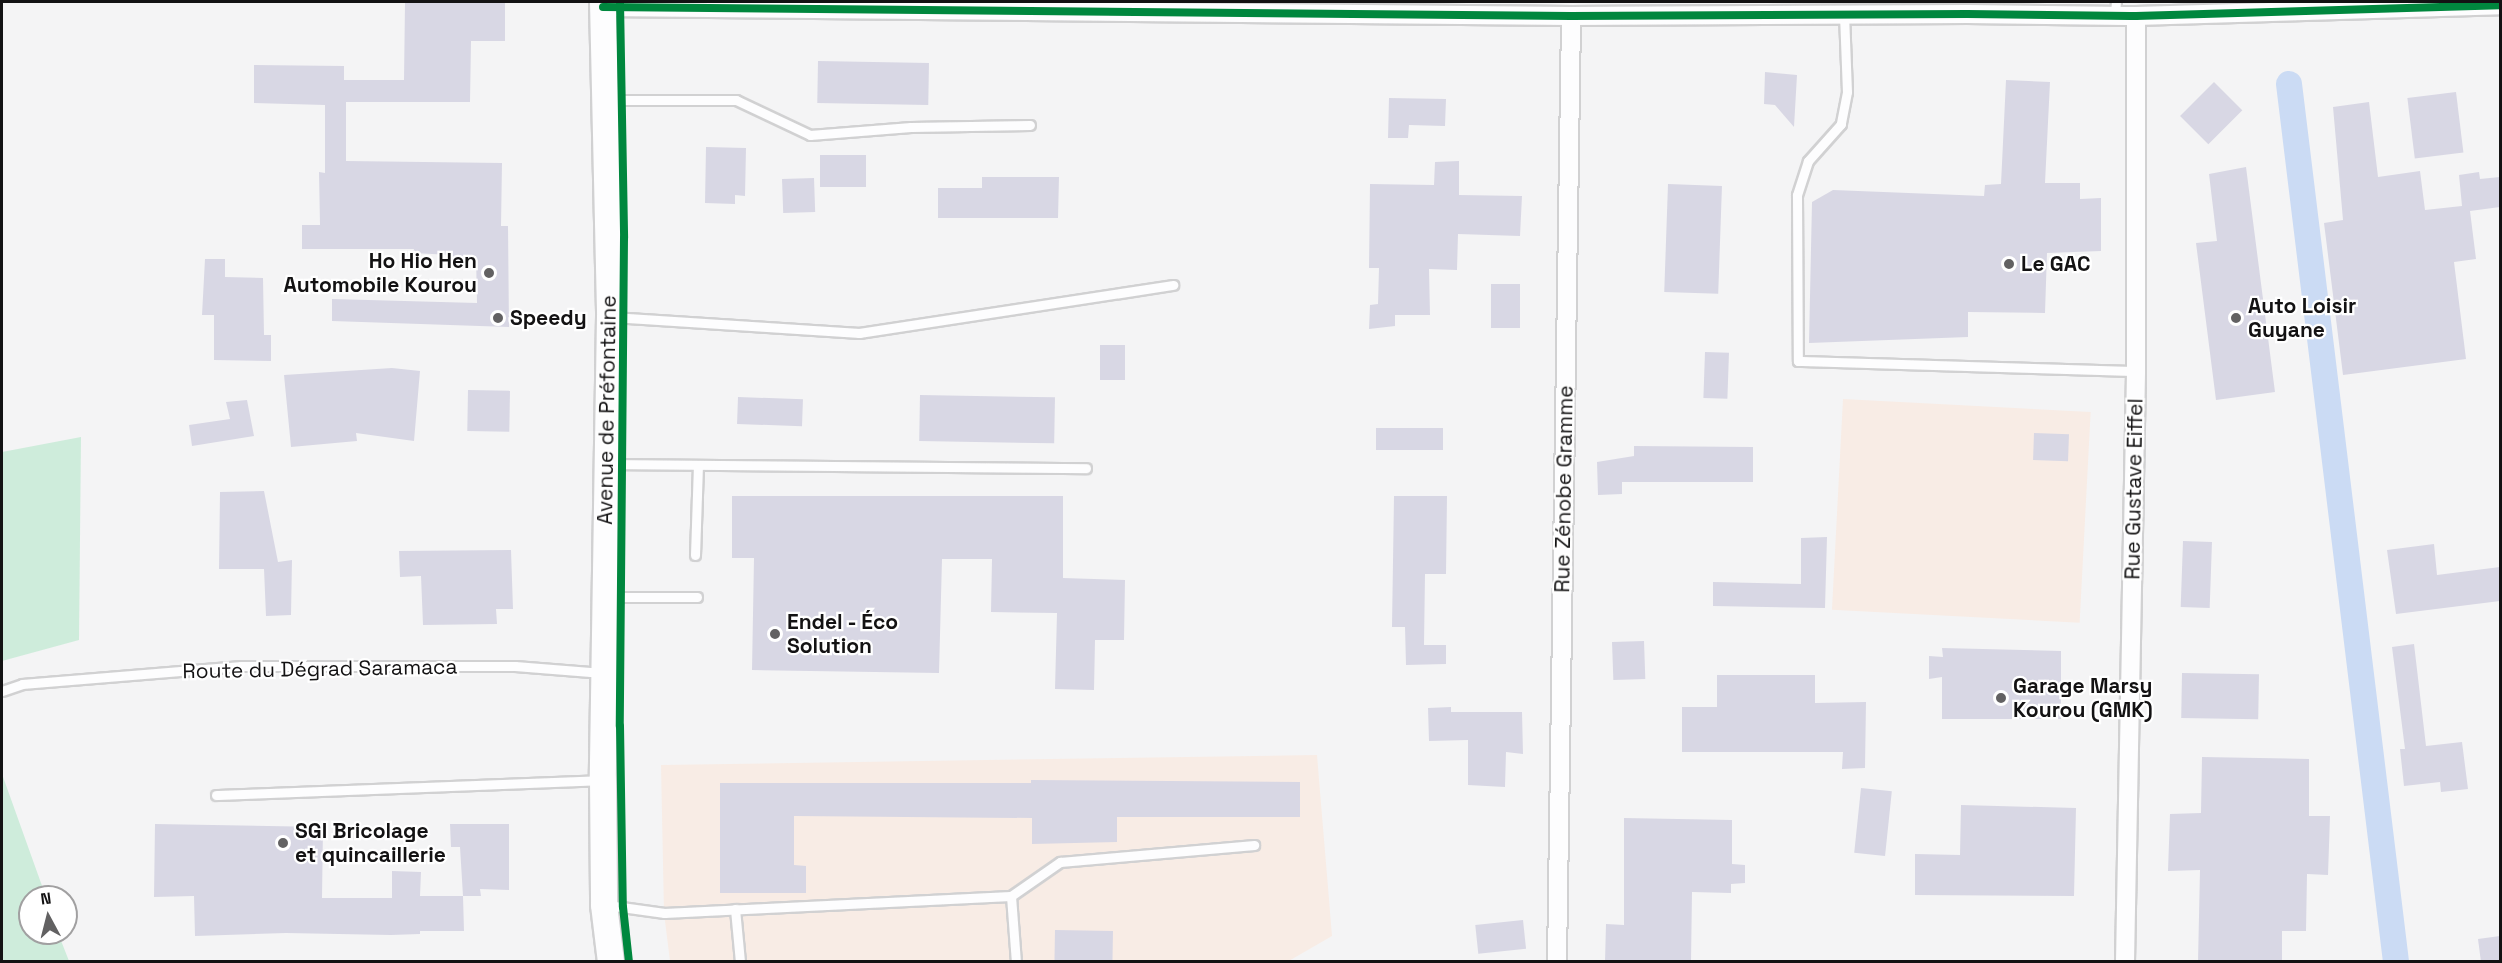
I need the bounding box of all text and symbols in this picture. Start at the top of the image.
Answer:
place label: Ho Hio Hen Automobile Kourou [284,248,477,298]
place label: Le GAC [2021,251,2090,277]
marker: Le GAC [2002,257,2016,271]
marker: Ho Hio Hen Automobile Kourou [482,266,496,280]
place label: Auto Loisir Guyane [2248,293,2356,343]
street label: Avenue de Préfontaine [592,295,622,525]
place label: Speedy [510,305,587,331]
marker: Speedy [491,311,505,325]
marker: Auto Loisir Guyane [2229,311,2243,325]
street label: Rue Zénobe Gramme [1550,385,1578,593]
street label: Rue Gustave Eiffel [2120,398,2148,580]
place label: Endel - Éco Solution [787,609,899,659]
marker: Endel - Éco Solution [768,627,782,641]
street label: Route du Dégrad Saramaca [182,654,458,684]
place label: Garage Marsy Kourou (GMK) [2013,673,2153,723]
marker: Garage Marsy Kourou (GMK) [1994,691,2008,705]
place label: SGI Bricolage et quincaillerie [295,818,446,868]
marker: SGI Bricolage et quincaillerie [276,836,290,850]
north arrow [18,885,78,945]
text: N [39,888,53,910]

